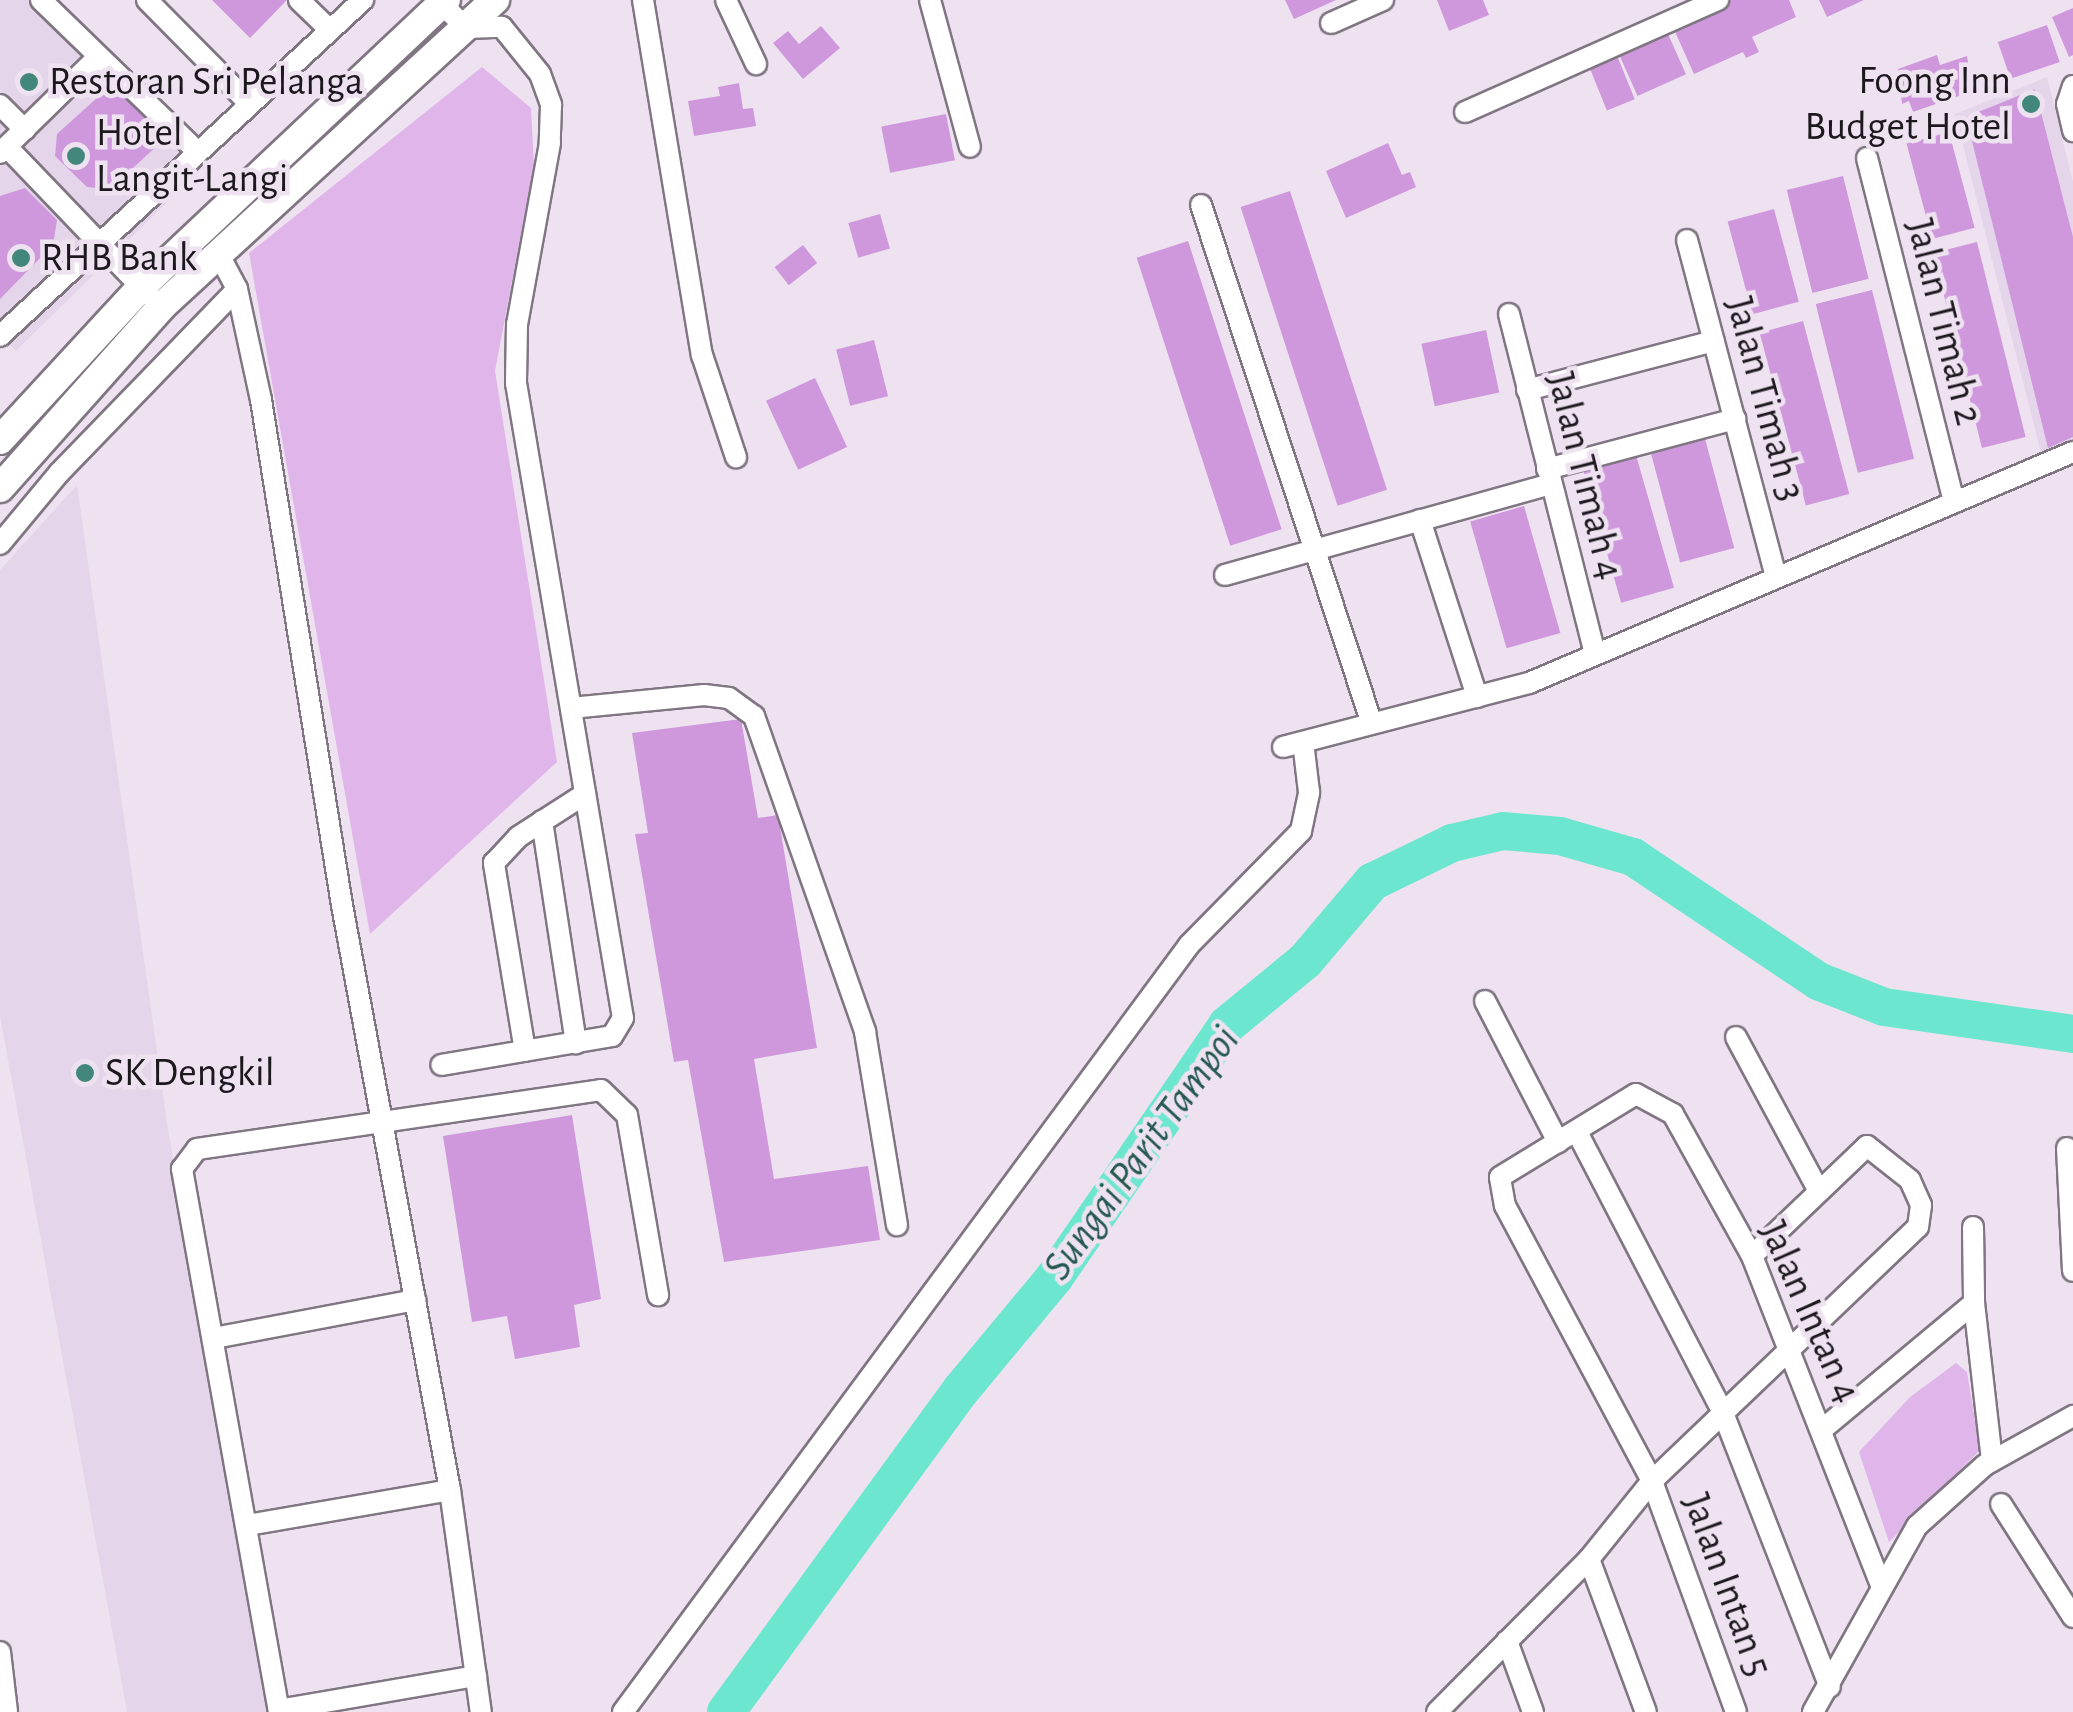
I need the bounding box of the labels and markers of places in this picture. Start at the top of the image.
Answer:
place label: Foong Inn Budget Hotel [1804,57,2011,151]
place label: Restoran Sri Pelanga [49,58,364,106]
marker: Restoran Sri Pelanga [18,71,40,93]
marker: Foong Inn Budget Hotel [2020,93,2042,115]
place label: Hotel Langit-Langi [96,109,288,203]
marker: Hotel Langit-Langi [65,145,87,167]
place label: RHB Bank [41,234,197,282]
marker: RHB Bank [10,247,32,269]
place label: SK Dengkil [105,1049,275,1097]
marker: SK Dengkil [74,1062,96,1084]

